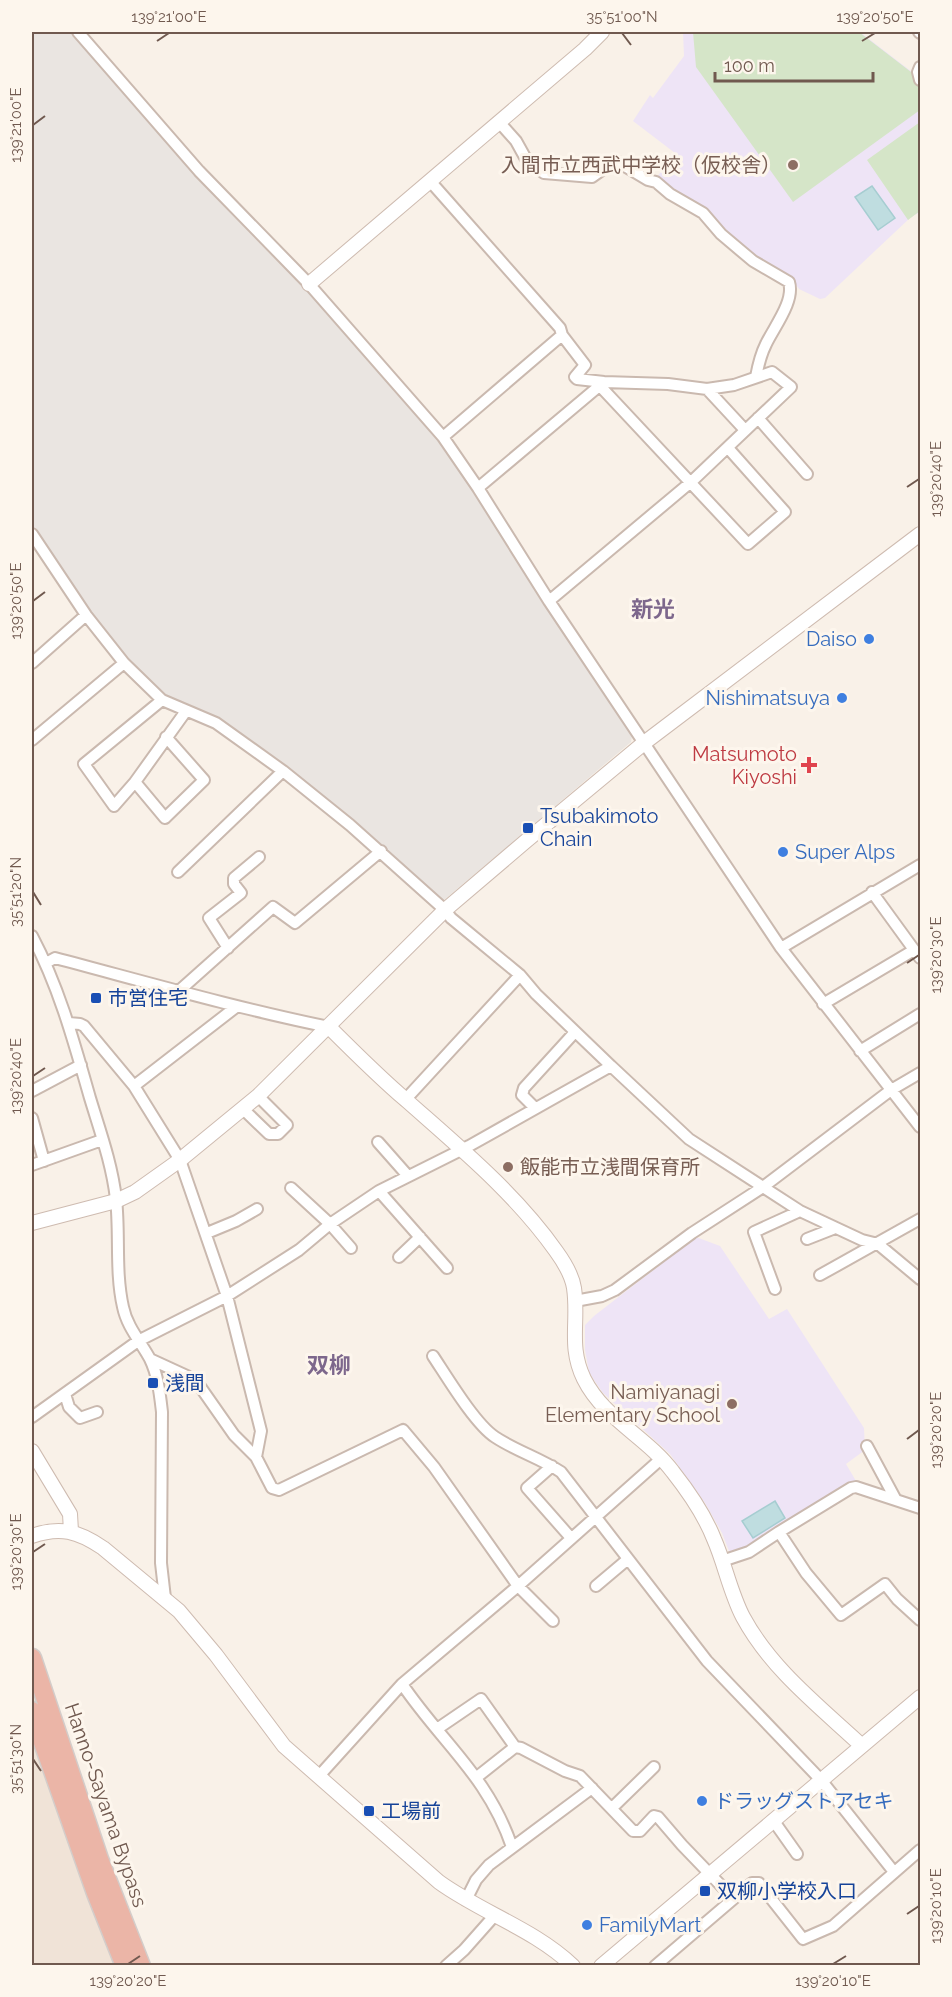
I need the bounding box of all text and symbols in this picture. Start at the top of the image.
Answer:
text: 139°21'00"E [131,8,207,26]
text: 35°51'00"N [586,8,658,26]
text: 139°20'50"E [836,8,914,26]
scale bar [715,45,872,83]
text: 100 m [724,55,775,76]
text: 139°21'00"E [7,87,25,163]
place label: 入間市立西武中学校（仮校舎） [501,153,781,177]
marker: 入間市立西武中学校（仮校舎） [786,158,800,172]
text: 139°20'40"E [927,441,945,517]
text: 139°20'50"E [7,562,25,640]
district label: 新光 [631,596,675,622]
place label: Daiso [806,627,857,651]
marker: Daiso [862,632,876,646]
place label: Nishimatsuya [706,686,830,710]
marker: Nishimatsuya [835,691,849,705]
place label: Matsumoto Kiyoshi [692,742,797,789]
marker: Matsumoto Kiyoshi [802,758,816,772]
place label: Tsubakimoto Chain [540,804,659,851]
marker: Tsubakimoto Chain [521,821,535,835]
place label: Super Alps [795,840,895,864]
marker: Super Alps [776,845,790,859]
text: 35°51'20"N [7,857,25,927]
text: 139°20'30"E [927,916,945,994]
place label: 市営住宅 [108,986,188,1010]
marker: 市営住宅 [89,991,103,1005]
text: 139°20'40"E [7,1038,25,1114]
place label: 飯能市立浅間保育所 [520,1155,700,1179]
marker: 飯能市立浅間保育所 [501,1160,515,1174]
district label: 双柳 [307,1352,351,1378]
place label: 浅間 [165,1371,205,1395]
marker: 浅間 [146,1376,160,1390]
place label: Namiyanagi Elementary School [545,1380,721,1427]
text: 139°20'20"E [927,1392,945,1468]
marker: Namiyanagi Elementary School [725,1397,739,1411]
text: 139°20'30"E [7,1513,25,1591]
street label: Hanno-Sayama Bypass [60,1700,152,1910]
text: 35°51'30"N [7,1724,25,1794]
place label: ドラッグストアセキ [714,1789,894,1813]
marker: ドラッグストアセキ [695,1794,709,1808]
place label: 工場前 [381,1799,441,1823]
marker: 工場前 [362,1804,376,1818]
text: 139°20'10"E [927,1868,945,1944]
place label: 双柳小学校入口 [717,1879,857,1903]
marker: 双柳小学校入口 [698,1884,712,1898]
place label: FamilyMart [599,1913,701,1937]
marker: FamilyMart [580,1918,594,1932]
text: 139°20'20"E [90,1972,166,1990]
text: 139°20'10"E [795,1972,871,1990]

